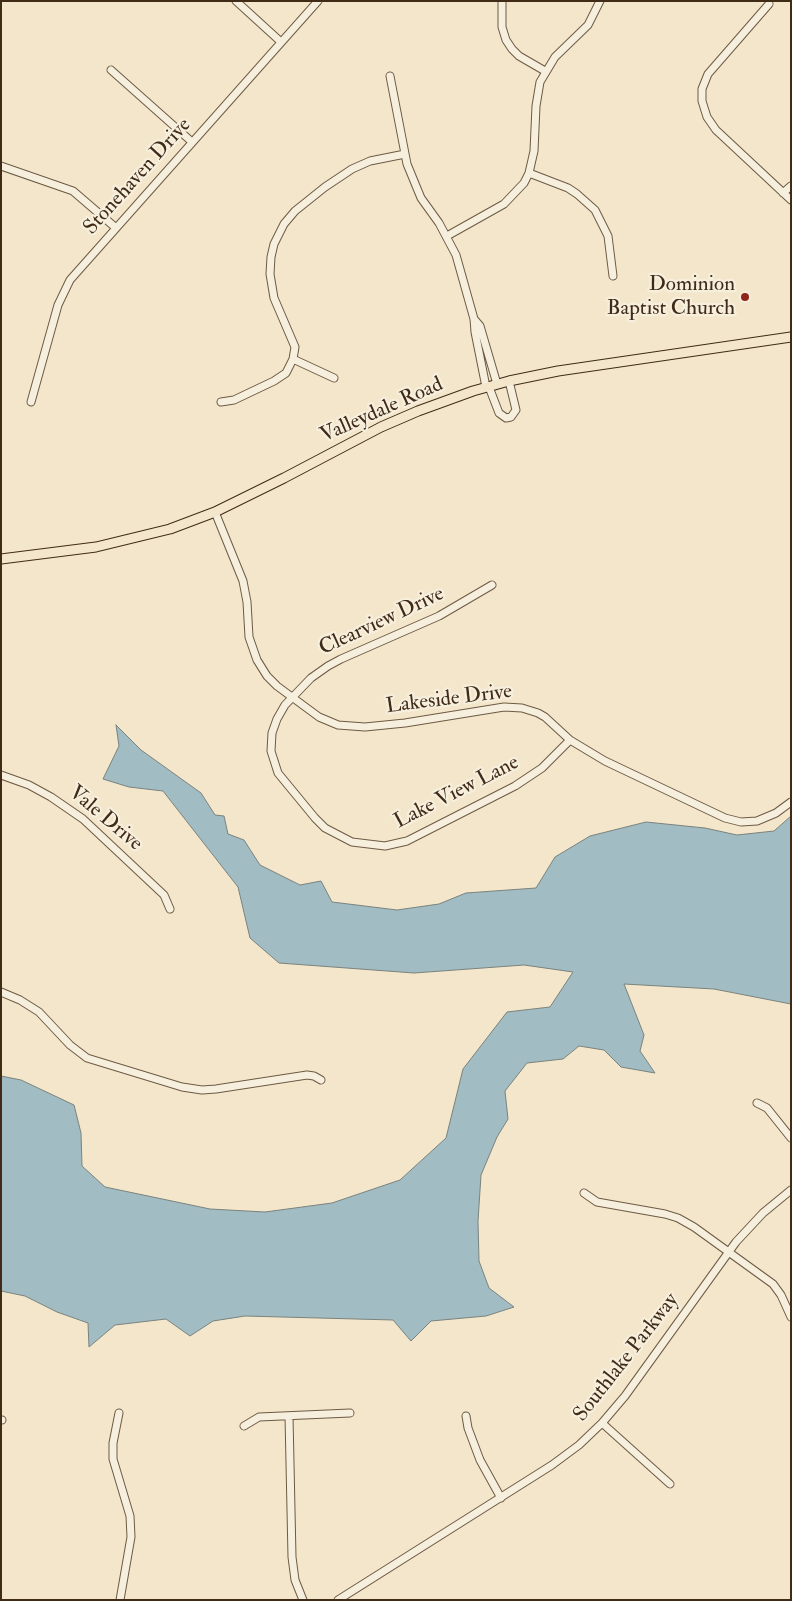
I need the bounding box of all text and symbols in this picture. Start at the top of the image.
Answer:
street label: Stonehaven Drive [79,113,197,241]
place label: Dominion Baptist Church [607,272,735,322]
marker: Dominion Baptist Church [739,291,751,303]
street label: Valleydale Road [317,373,447,449]
street label: Clearview Drive [316,582,448,662]
street label: Lakeside Drive [385,680,513,720]
street label: Lake View Lane [390,751,524,835]
street label: Vale Drive [63,781,147,857]
street label: Southlake Parkway [569,1289,685,1427]

